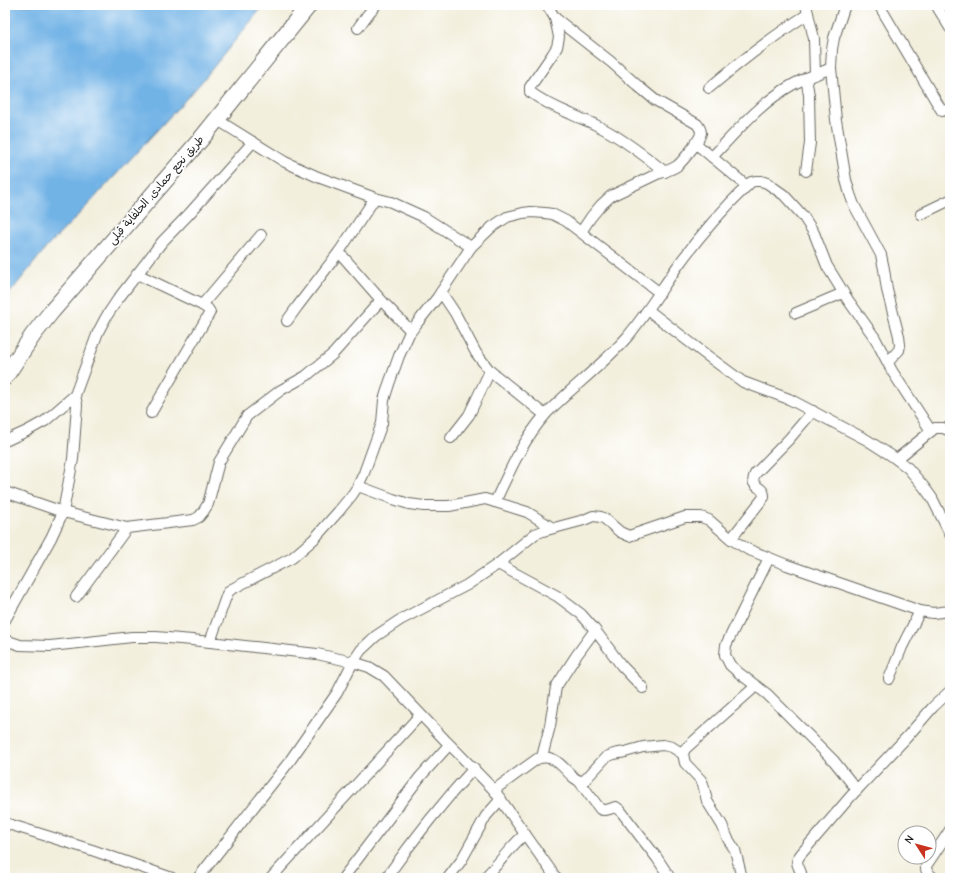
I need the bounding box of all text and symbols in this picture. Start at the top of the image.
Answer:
street label: طريق نجع حمادى, الحلفاية قبلى [105,133,208,248]
north arrow [897,825,937,865]
text: N [902,833,917,846]

